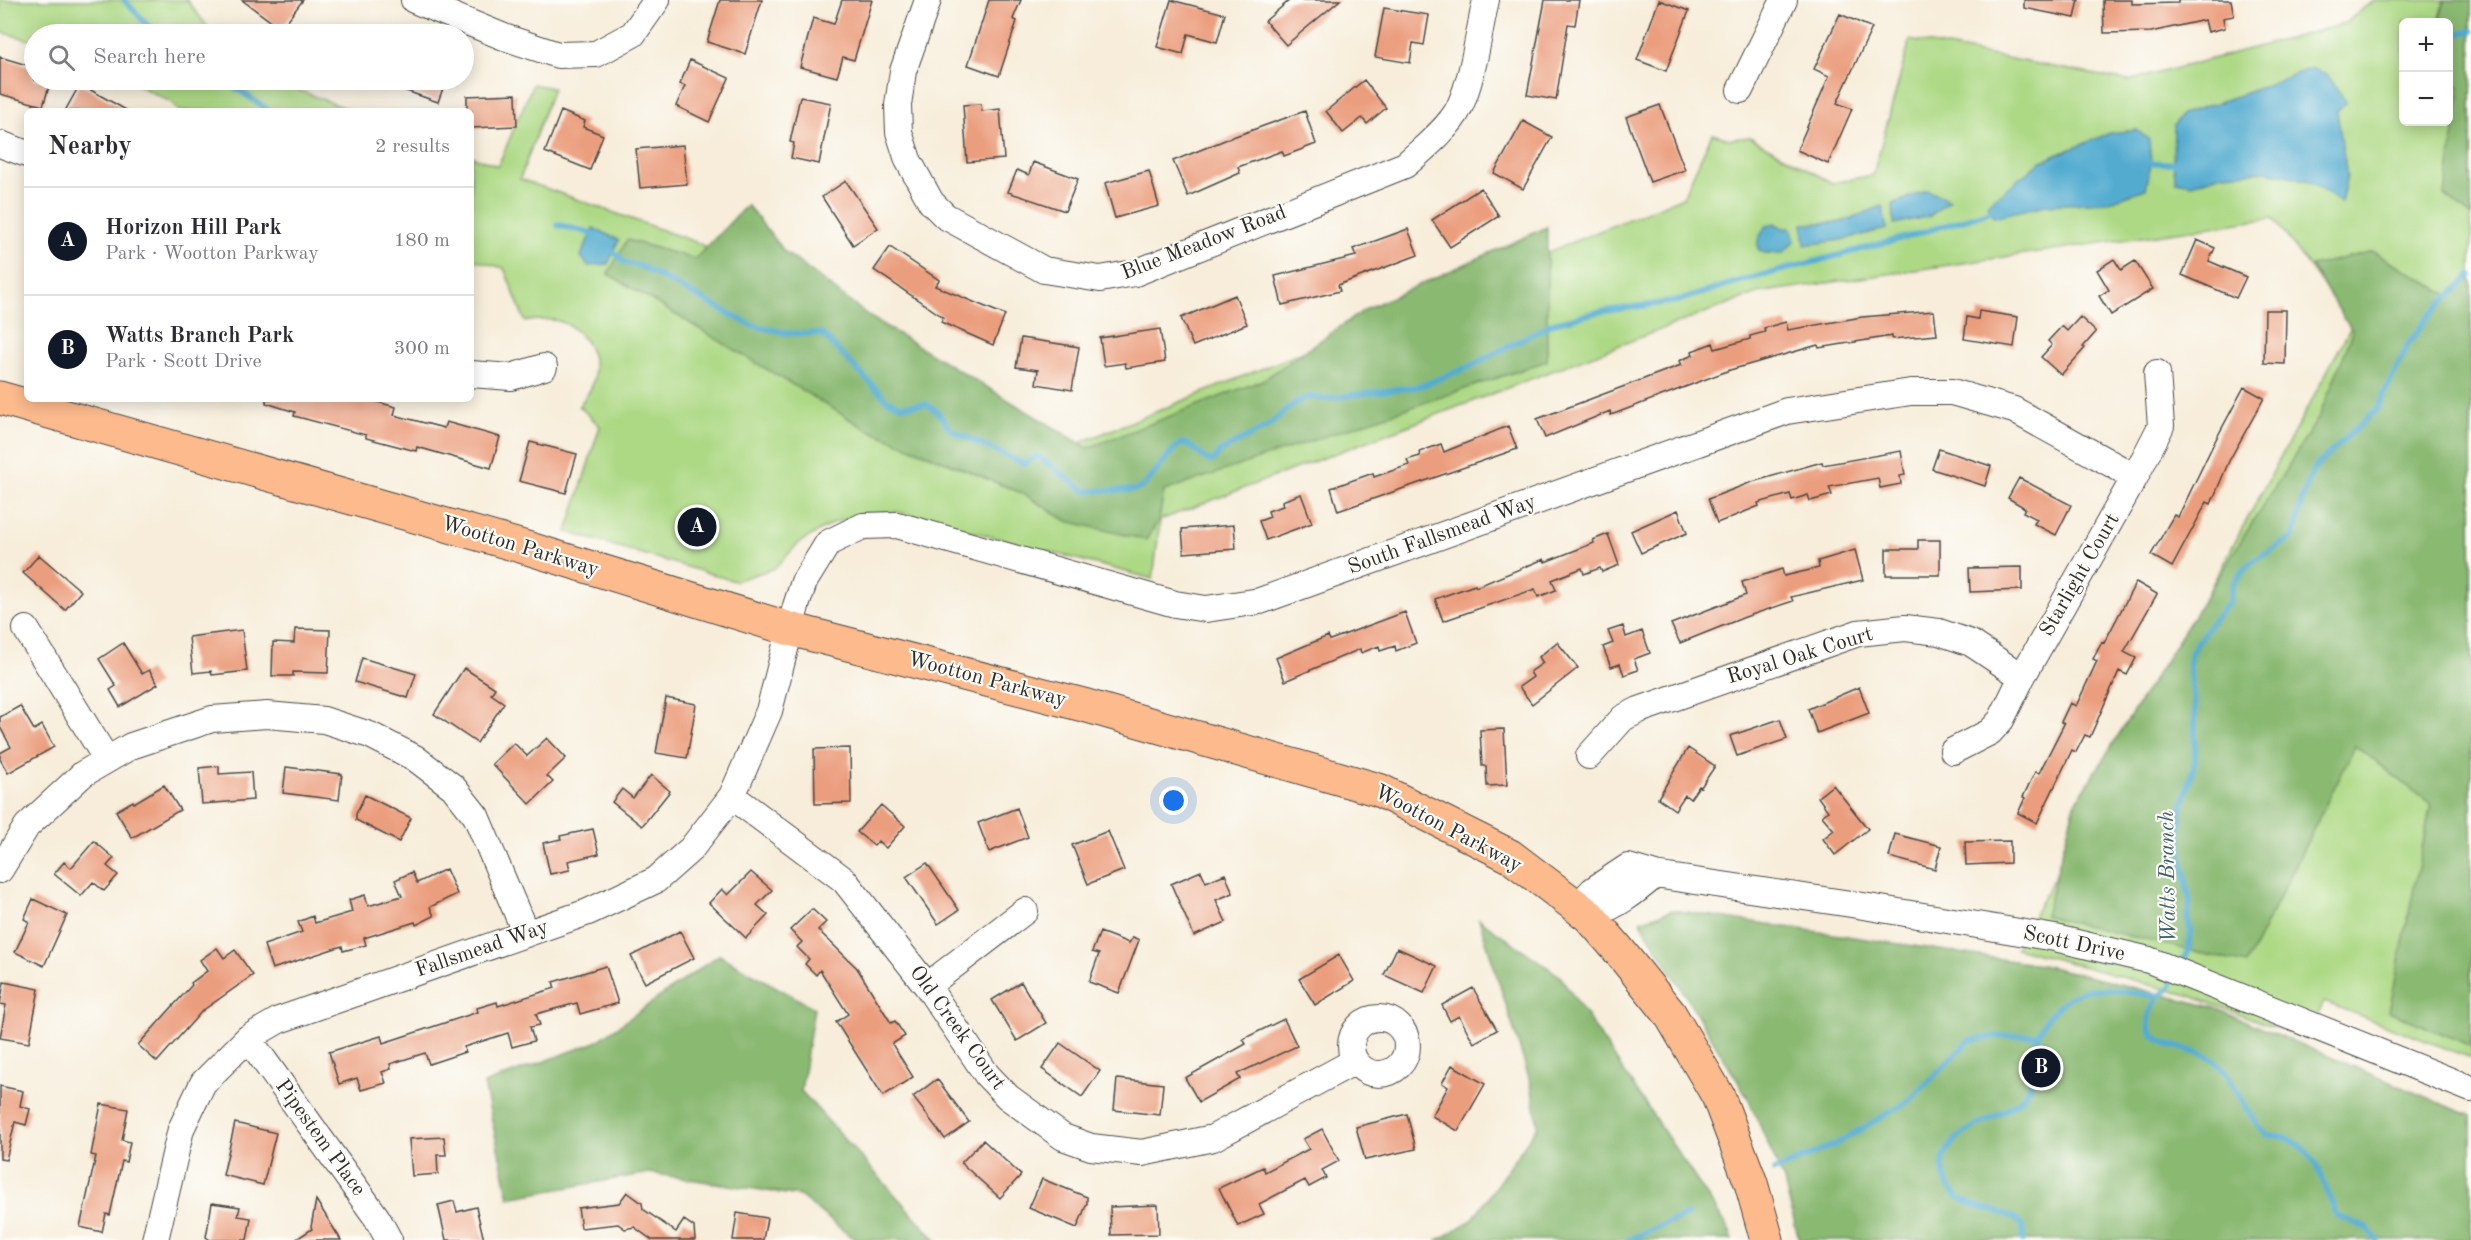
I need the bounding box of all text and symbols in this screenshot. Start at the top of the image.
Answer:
map controls [2399,18,2453,126]
button: + [2399,18,2453,72]
search box [24,24,474,90]
icon: search [45,41,78,74]
text: Search here [93,46,206,68]
button: − [2399,72,2453,126]
text: Nearby [48,134,132,160]
text: 2 results [375,137,450,157]
street label: Blue Meadow Road [1119,202,1289,284]
text: Horizon Hill Park [105,217,282,239]
text: A [60,231,75,251]
text: 180 m [394,231,450,251]
text: Park · Wootton Parkway [105,244,319,264]
text: Watts Branch Park [105,325,294,347]
text: B [60,339,75,359]
text: 300 m [394,339,450,359]
text: Park · Scott Drive [105,352,262,372]
street label: South Fallsmead Way [1345,491,1539,579]
pin: A [678,504,716,550]
street label: Starlight Court [2036,510,2124,640]
street label: Wootton Parkway [439,513,601,581]
street label: Royal Oak Court [1725,624,1875,688]
street label: Wootton Parkway [905,649,1069,711]
street label: Wootton Parkway [1371,781,1525,877]
your location [1159,786,1188,815]
water label: Watts Branch [2156,810,2180,944]
street label: Fallsmead Way [413,916,551,982]
street label: Scott Drive [2021,923,2127,965]
street label: Old Creek Court [905,962,1009,1094]
pin: B [2022,1046,2060,1090]
street label: Pipestem Place [271,1076,369,1200]

